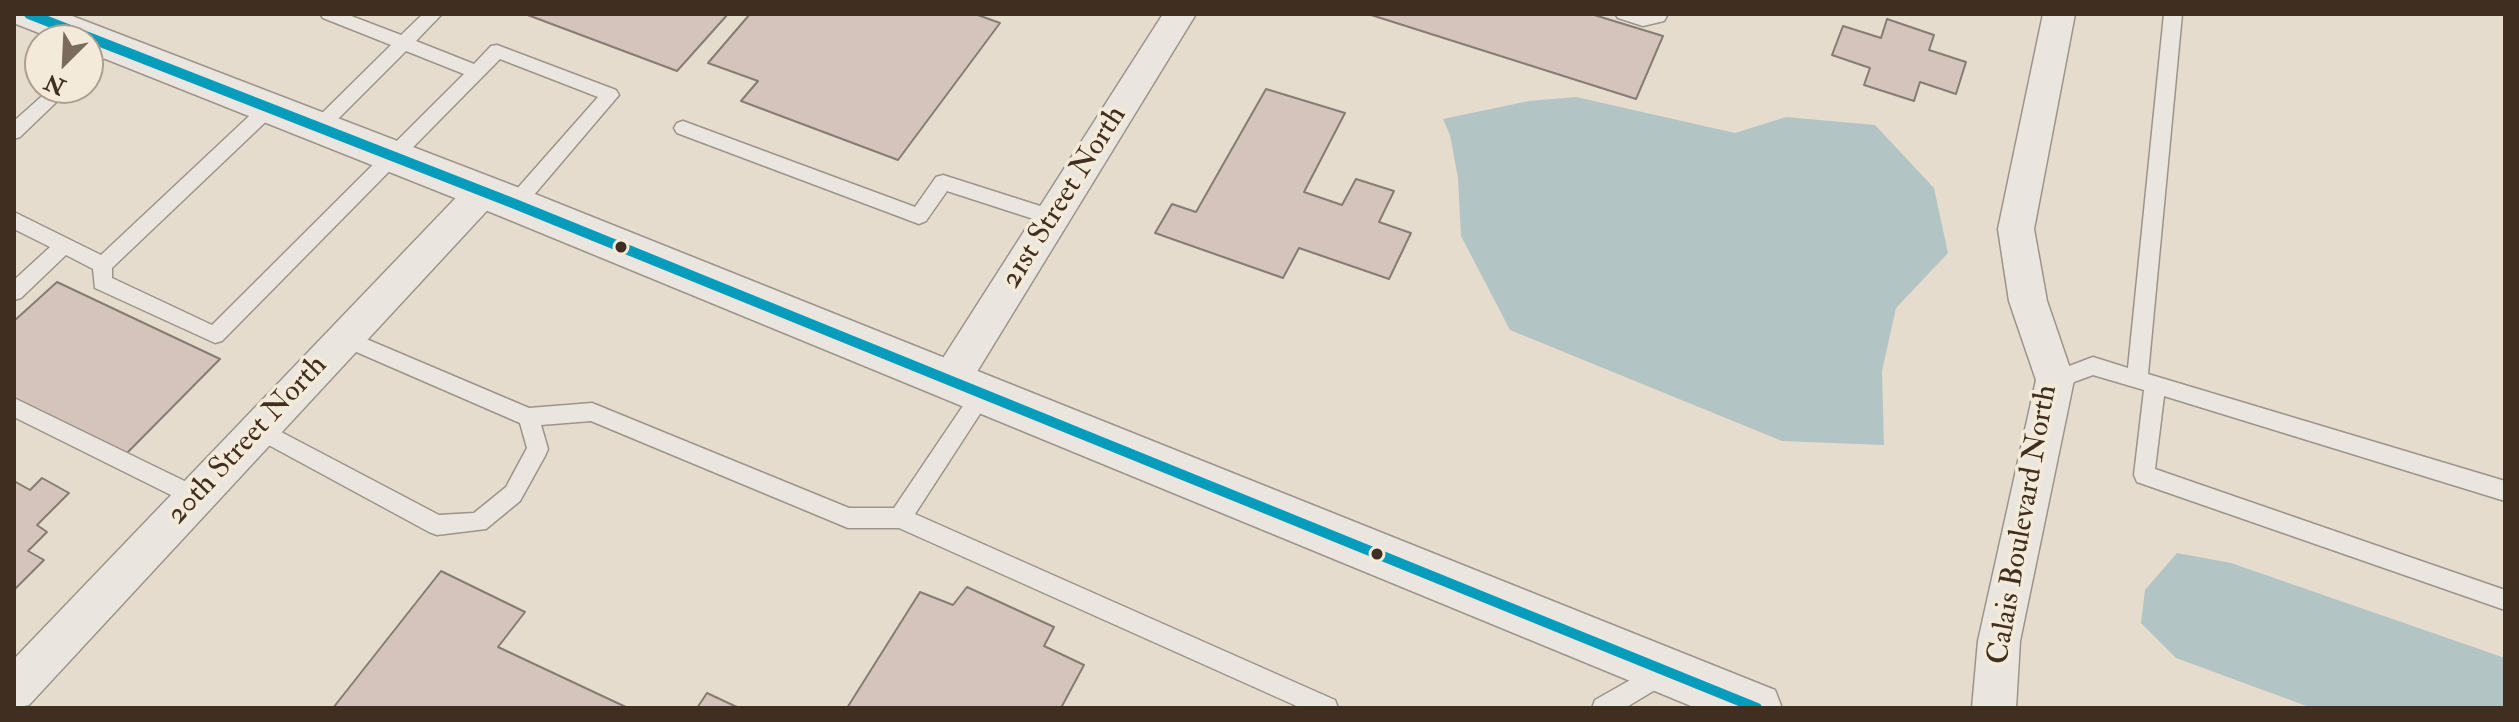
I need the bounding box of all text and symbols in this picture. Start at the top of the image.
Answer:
north arrow [24,24,104,104]
text: N [40,67,70,101]
street label: 21st Street North [995,100,1135,296]
unlabelled marker [613,239,629,255]
street label: 20th Street North [160,349,336,533]
street label: Calais Boulevard North [1982,383,2066,667]
unlabelled marker [1369,546,1385,562]

